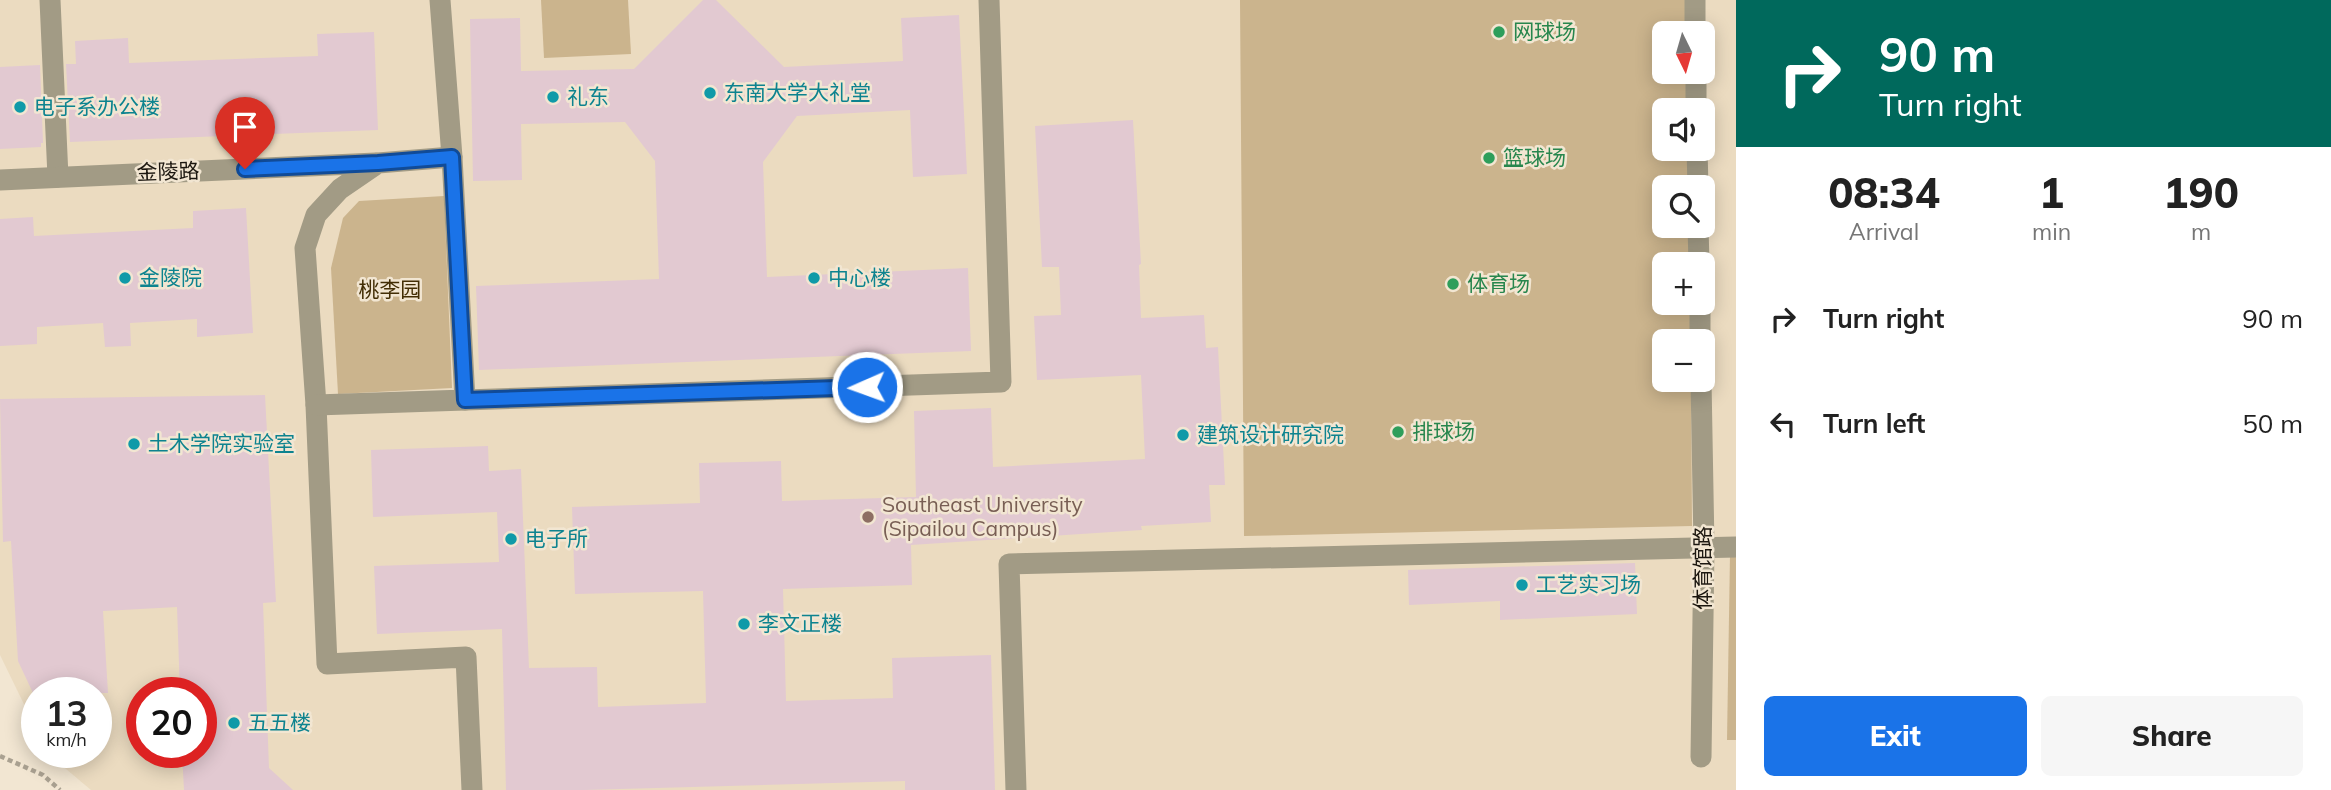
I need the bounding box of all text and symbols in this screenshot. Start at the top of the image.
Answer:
place label: 网球场 [1513,18,1576,44]
north arrow [1652,21,1715,84]
map controls [1652,21,1715,392]
text: 90 m [1879,23,1995,84]
marker: 网球场 [1491,24,1507,40]
icon: right [1764,28,1855,119]
place label: 东南大学大礼堂 [724,79,871,105]
place label: 礼东 [567,83,609,109]
text: Turn right [1879,84,2022,124]
marker: 东南大学大礼堂 [702,85,718,101]
marker: 礼东 [545,89,561,105]
place label: 电子系办公楼 [34,93,160,119]
pin [215,97,275,169]
button: sound [1652,98,1715,161]
marker: 电子系办公楼 [12,99,28,115]
icon: arrive [226,108,264,146]
place label: 篮球场 [1503,144,1566,170]
marker: 篮球场 [1481,150,1497,166]
street label: 金陵路 [136,157,200,185]
text: 08:34 [1828,166,1940,219]
text: 1 [2039,166,2064,219]
text: 190 [2163,166,2239,219]
button: search [1652,175,1715,238]
text: Arrival [1849,217,1919,246]
text: min [2032,217,2071,246]
text: m [2191,217,2211,246]
button: + [1652,252,1715,315]
place label: 金陵院 [139,264,202,290]
place label: 中心楼 [828,264,891,290]
marker: 金陵院 [117,270,133,286]
marker: 中心楼 [806,270,822,286]
place label: 体育场 [1467,270,1530,296]
park label: 桃李园 [359,276,422,302]
marker: 体育场 [1445,276,1461,292]
icon: right [1764,300,1802,338]
text: Turn right [1823,302,1944,335]
text: 90 m [2242,302,2303,335]
button: − [1652,329,1715,392]
position arrow [830,350,904,424]
icon: left [1764,405,1802,443]
text: Turn left [1823,407,1925,440]
text: 50 m [2242,407,2303,440]
place label: 排球场 [1412,418,1475,444]
place label: 建筑设计研究院 [1197,421,1344,447]
marker: 排球场 [1390,424,1406,440]
marker: 建筑设计研究院 [1175,427,1191,443]
place label: 土木学院实验室 [148,430,295,456]
marker: 土木学院实验室 [126,436,142,452]
place label: Southeast University (Sipailou Campus) [882,491,1083,541]
marker: Southeast University (Sipailou Campus) [860,509,876,525]
place label: 电子所 [525,525,588,551]
street label: 体育馆路 [1689,526,1715,610]
marker: 电子所 [503,531,519,547]
place label: 工艺实习场 [1536,571,1641,597]
marker: 工艺实习场 [1514,577,1530,593]
place label: 李文正楼 [758,610,842,636]
marker: 李文正楼 [736,616,752,632]
speed limit sign: 20 [126,677,217,768]
text: 13 [45,691,88,735]
button: Exit [1764,696,2027,776]
button: Share [2041,696,2303,776]
place label: 五五楼 [248,709,311,735]
marker: 五五楼 [226,715,242,731]
text: km/h [46,728,87,751]

